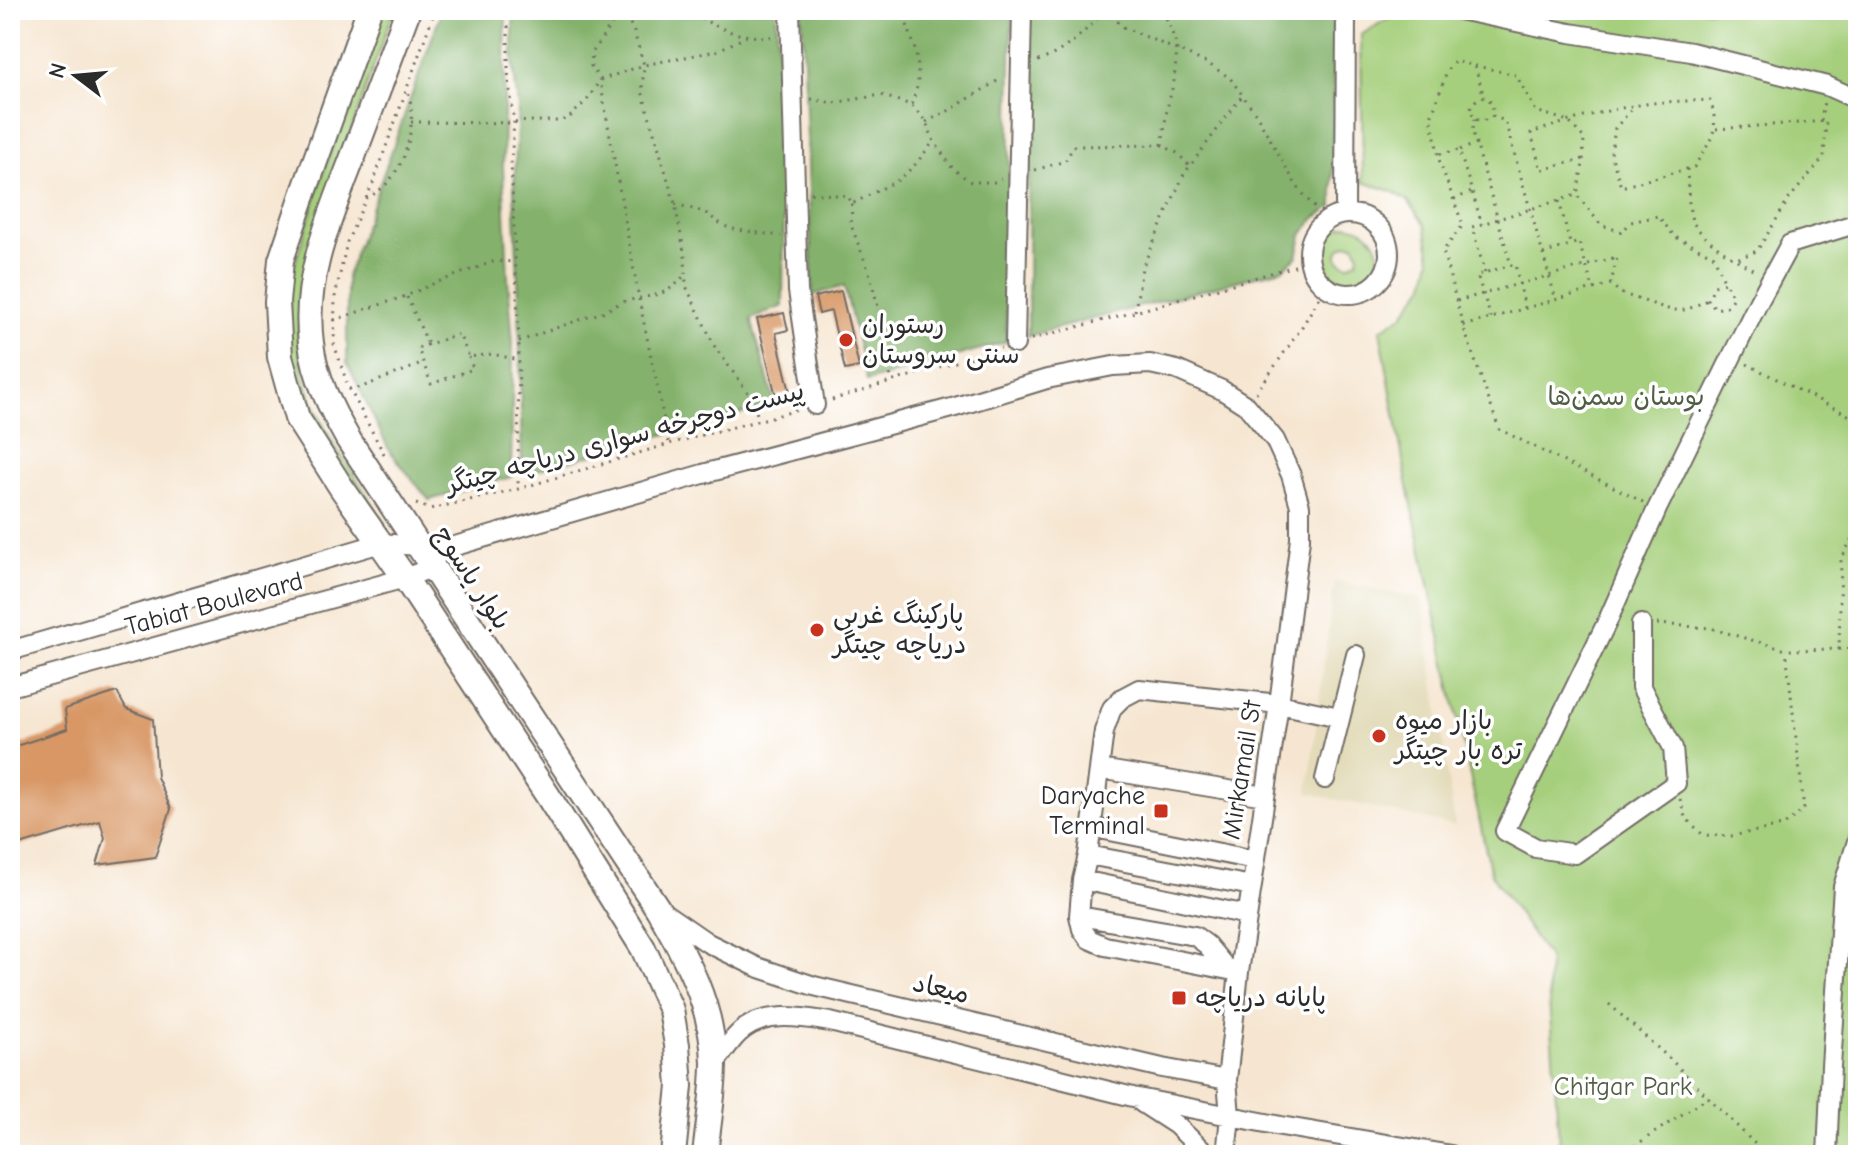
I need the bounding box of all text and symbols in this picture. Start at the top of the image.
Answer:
north arrow [36,36,116,116]
text: N [43,60,72,81]
place label: رستوران سنتی سروستان [862,310,1020,371]
marker: رستوران سنتی سروستان [837,331,855,349]
street label: پیست دوچرخه سواری دریاچه چیتگر [440,375,808,502]
park label: بوستان سمن‌ها [1547,382,1705,412]
street label: بلوار یاسوج [426,521,517,637]
street label: Tabiat Boulevard [122,566,306,642]
place label: پارکینگ غربی دریاچه چیتگر [831,599,966,660]
marker: پارکینگ غربی دریاچه چیتگر [808,621,826,639]
street label: Mirkamail St [1216,697,1268,842]
place label: بازار میوه تره بار چیتگر [1393,706,1522,766]
marker: بازار میوه تره بار چیتگر [1370,727,1388,745]
place label: Daryache Terminal [1041,781,1145,841]
marker: Daryache Terminal [1152,802,1170,820]
street label: میعاد [910,968,972,1010]
place label: پایانه دریاچه [1195,983,1326,1014]
marker: پایانه دریاچه [1170,989,1188,1007]
park label: Chitgar Park [1554,1072,1693,1102]

